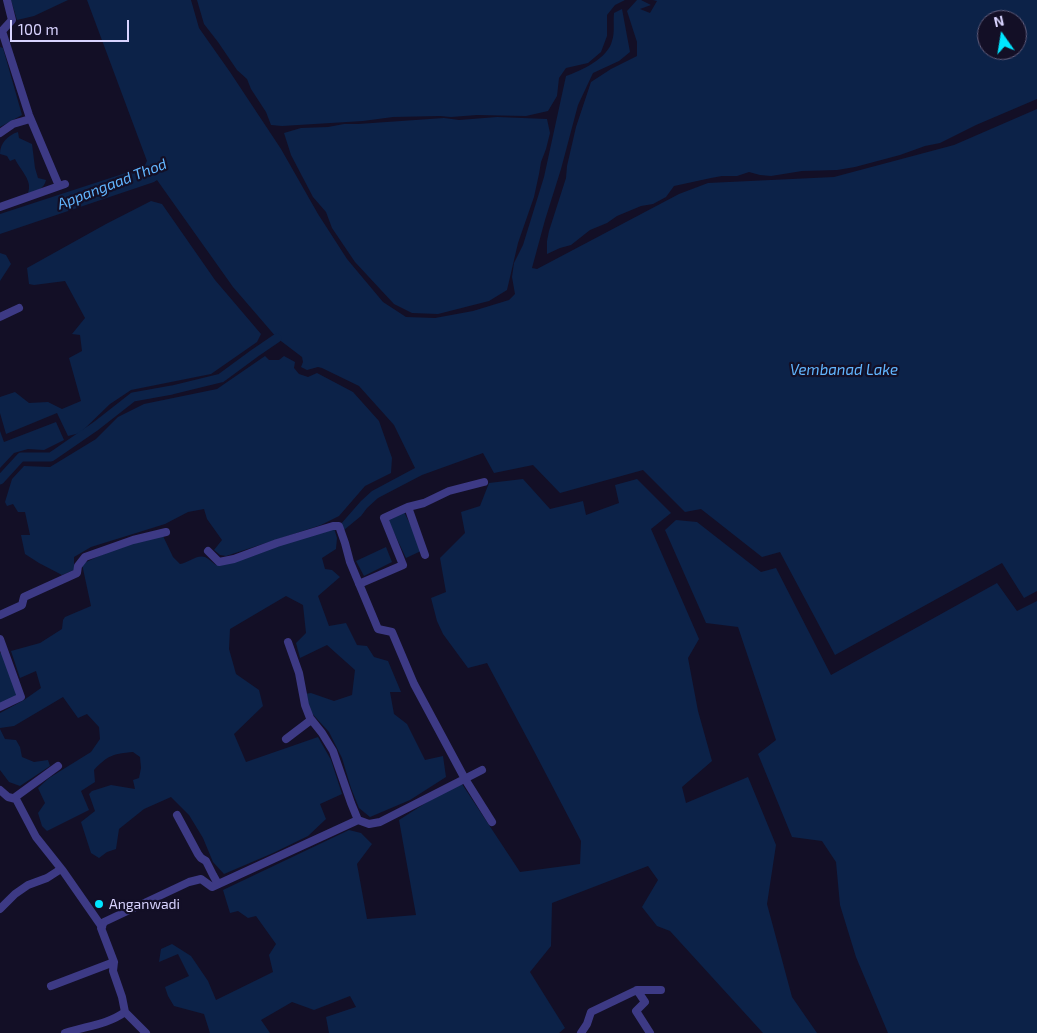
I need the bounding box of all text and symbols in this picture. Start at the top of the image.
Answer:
scale bar [12,10,131,42]
north arrow [977,10,1027,60]
text: N [992,11,1006,30]
text: 100 m [18,20,59,38]
water label: Appangaad Thod [55,155,169,213]
water label: Vembanad Lake [790,361,898,379]
place label: Anganwadi [109,896,180,912]
marker: Anganwadi [93,898,105,910]

